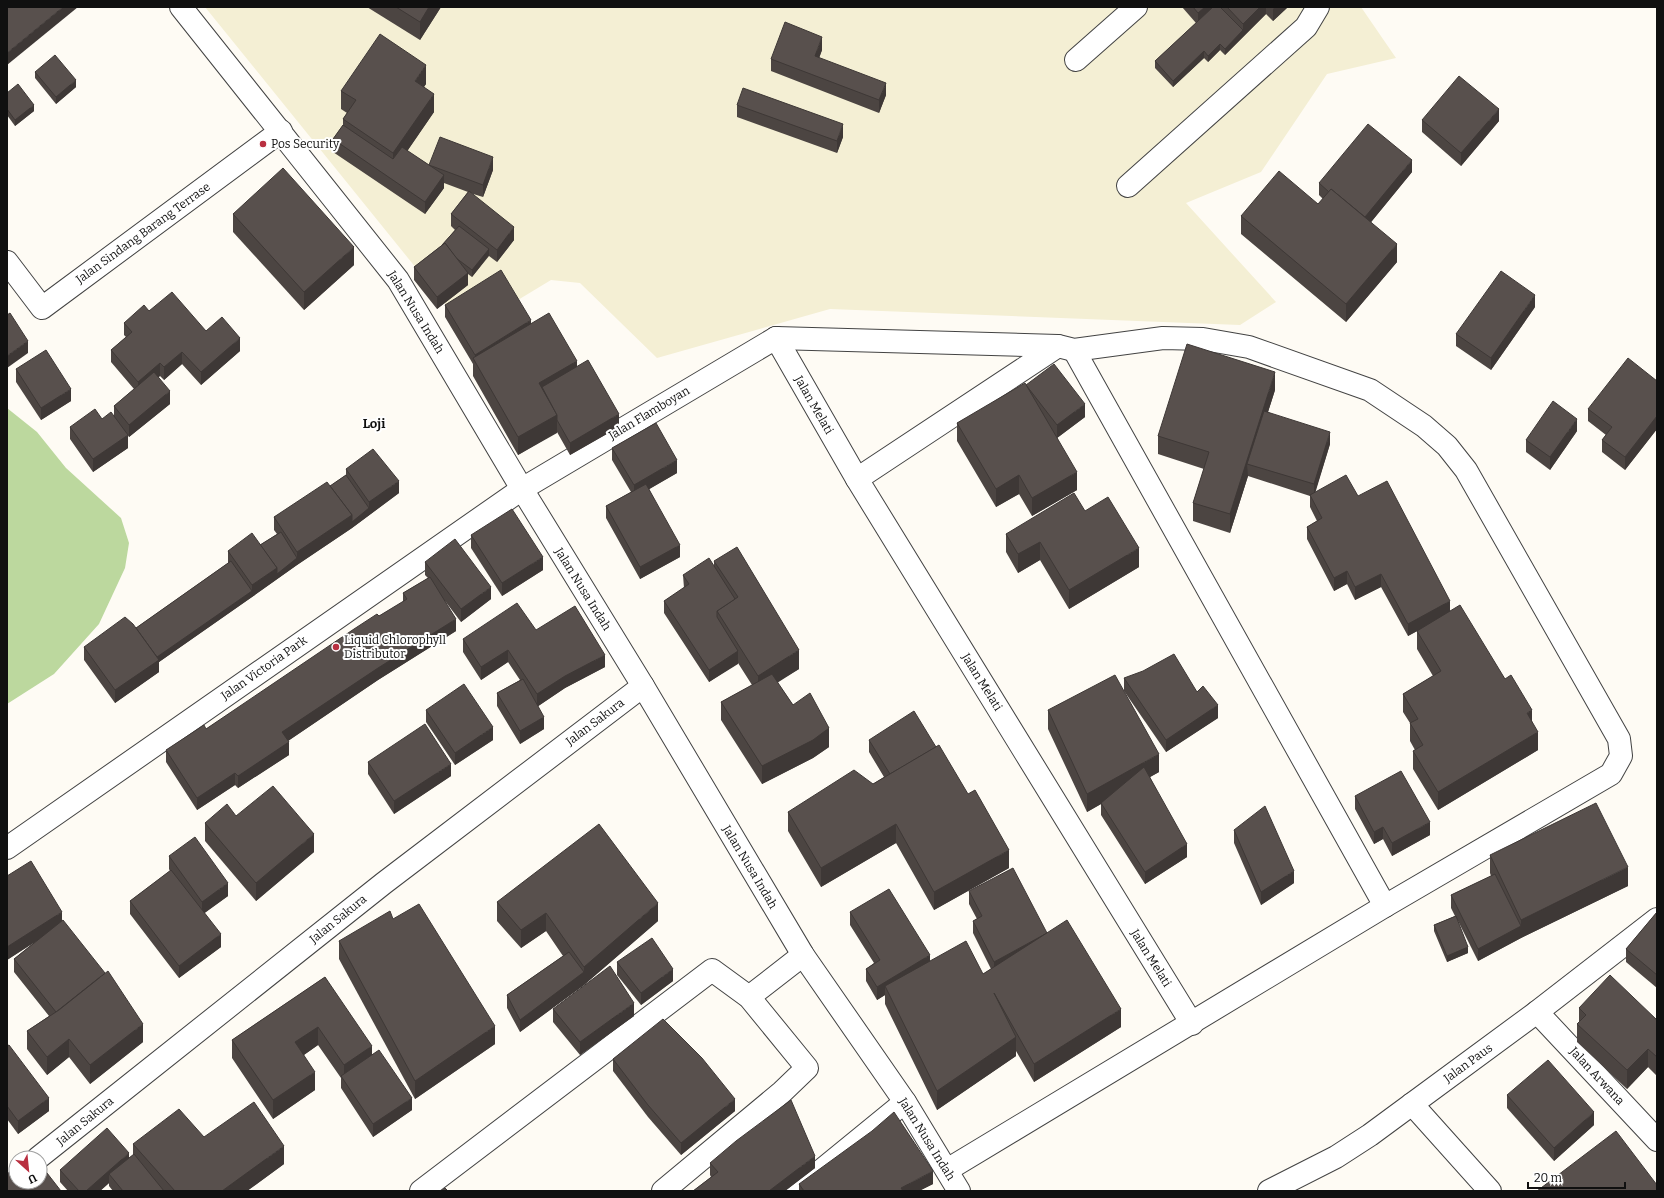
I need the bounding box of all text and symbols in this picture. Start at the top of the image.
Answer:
place label: Pos Security [271,137,340,151]
marker: Pos Security [258,139,268,149]
street label: Jalan Sindang Barang Terrase [72,180,213,287]
street label: Jalan Nusa Indah [384,267,447,356]
street label: Jalan Melati [791,373,837,437]
street label: Jalan Flamboyan [605,383,692,443]
district label: Loji [363,416,385,432]
street label: Jalan Nusa Indah [551,544,614,633]
street label: Jalan Victoria Park [218,633,310,703]
place label: Liquid Chlorophyll Distributor [344,633,447,661]
marker: Liquid Chlorophyll Distributor [331,642,341,652]
street label: Jalan Melati [958,650,1005,714]
street label: Jalan Sakura [562,695,627,749]
street label: Jalan Nusa Indah [719,822,781,912]
street label: Jalan Sakura [306,892,370,947]
street label: Jalan Melati [1127,926,1174,990]
street label: Jalan Paus [1440,1041,1495,1086]
street label: Jalan Arwana [1566,1043,1628,1108]
street label: Jalan Sakura [53,1094,117,1149]
street label: Jalan Nusa Indah [895,1094,958,1183]
north arrow [8,1150,48,1190]
scale bar [1528,1164,1625,1190]
text: U [26,1171,39,1186]
text: 20 m [1534,1171,1563,1185]

